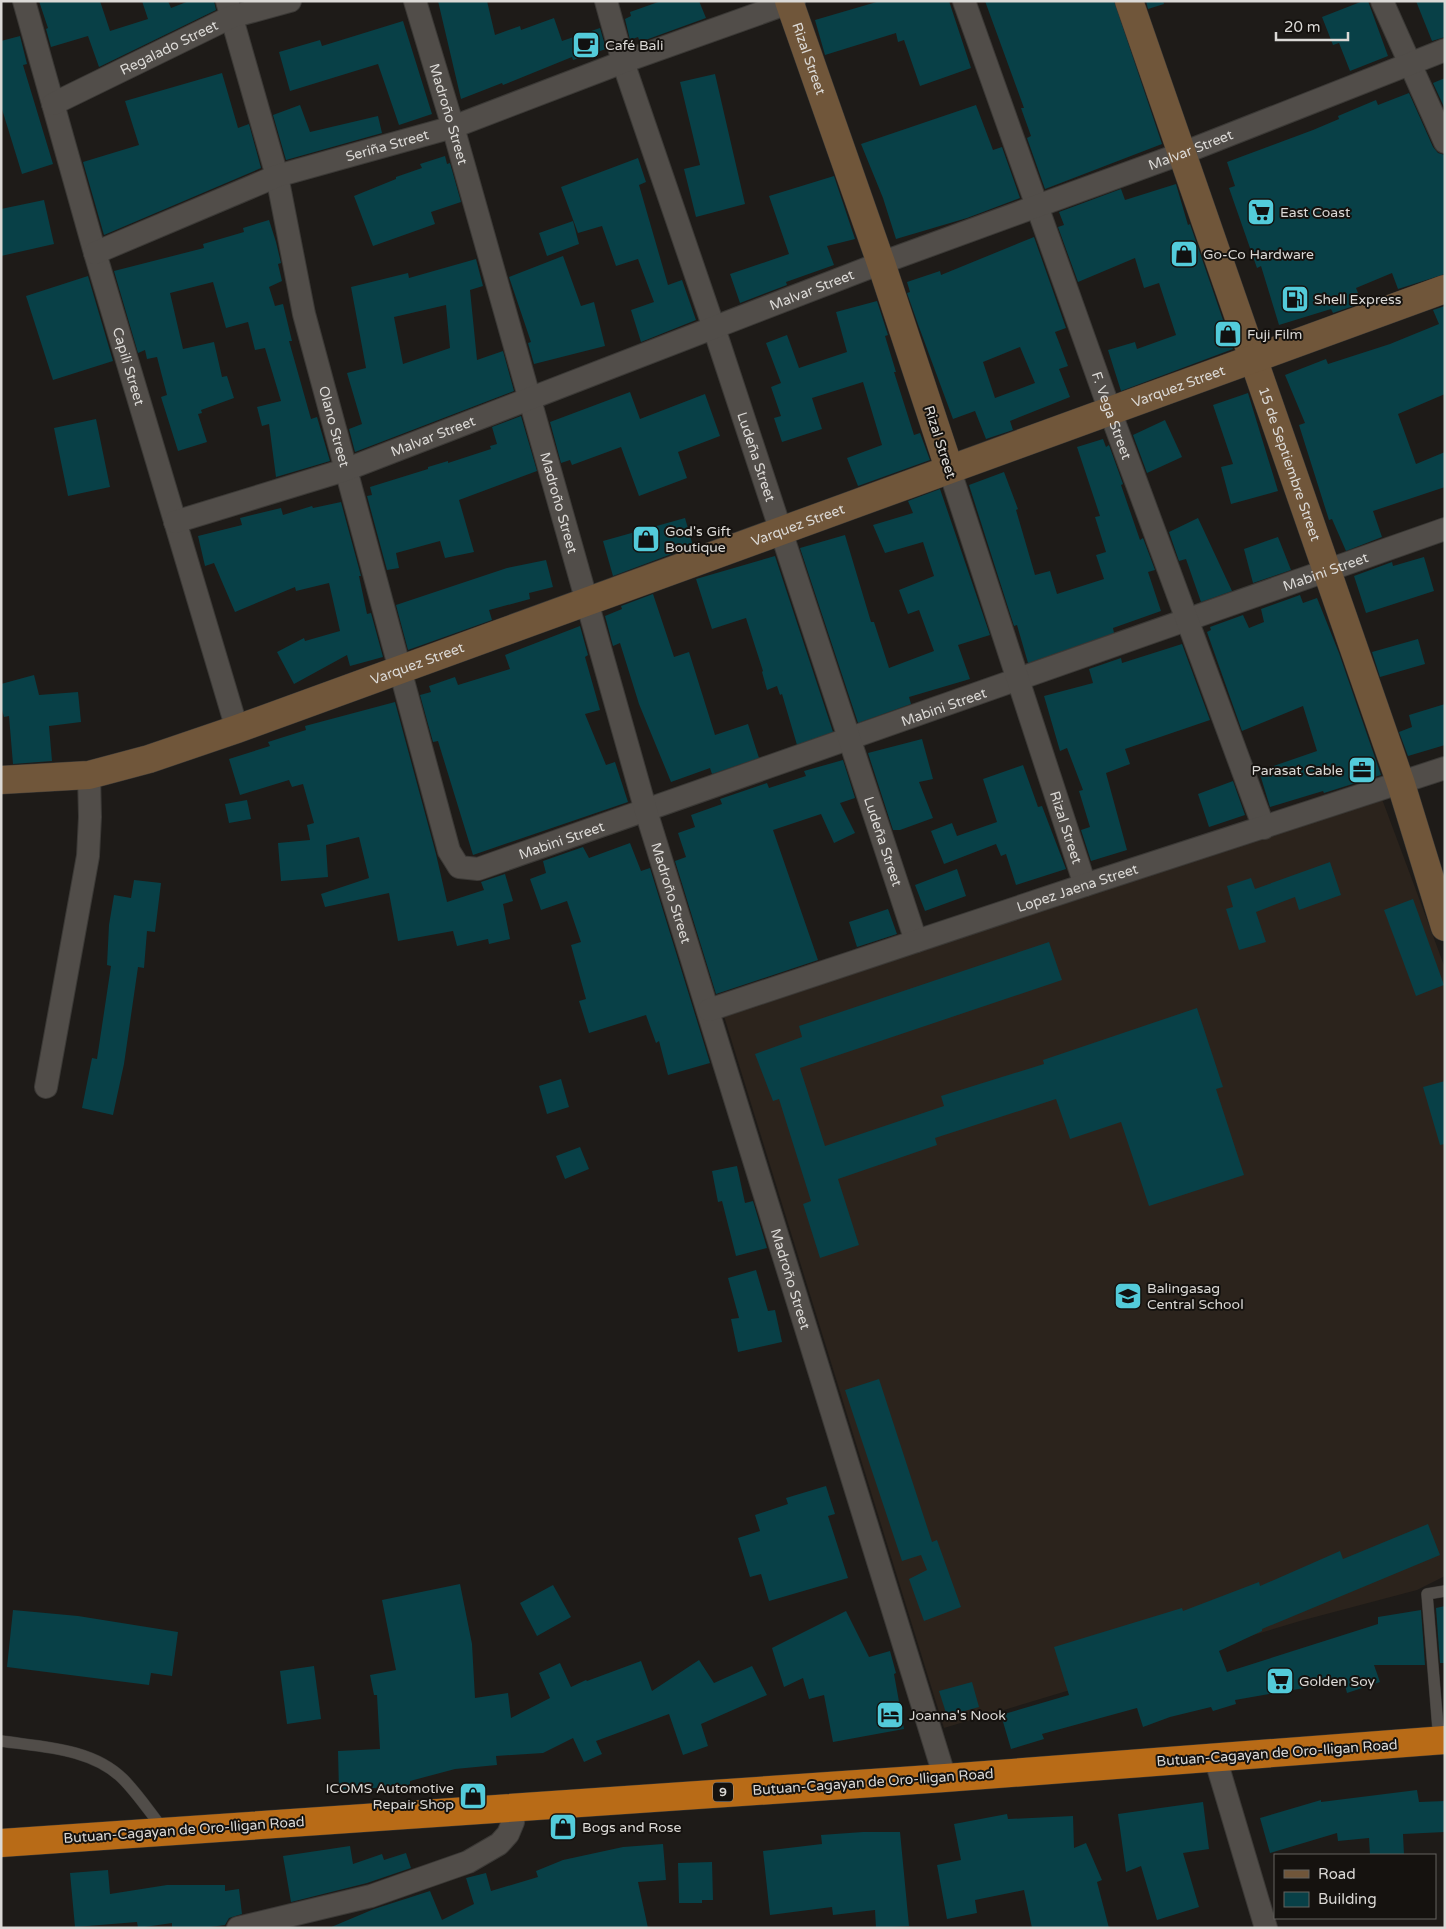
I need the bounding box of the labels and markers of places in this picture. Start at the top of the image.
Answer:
cafe icon: Café Bali [571,30,601,60]
place label: Café Bali [605,37,663,54]
supermarket icon: East Coast [1246,197,1276,227]
place label: East Coast [1280,204,1351,221]
shop icon: Go-Co Hardware [1169,239,1199,269]
place label: Go-Co Hardware [1203,246,1314,263]
fuel station icon: Shell Express [1280,284,1310,314]
place label: Shell Express [1314,291,1402,308]
shop icon: Fuji Film [1213,319,1243,349]
place label: Fuji Film [1247,326,1302,343]
place label: God's Gift Boutique [665,523,732,556]
shop icon: God's Gift Boutique [631,524,661,554]
office icon: Parasat Cable [1347,755,1377,785]
place label: Parasat Cable [1252,762,1343,779]
place label: Balingasag Central School [1147,1280,1244,1313]
school or university icon: Balingasag Central School [1113,1281,1143,1311]
supermarket icon: Golden Soy [1265,1666,1295,1696]
place label: Golden Soy [1299,1673,1376,1690]
hotel icon: Joanna's Nook [875,1700,905,1730]
place label: Joanna's Nook [909,1707,1006,1724]
place label: ICOMS Automotive Repair Shop [325,1780,454,1813]
shop icon: ICOMS Automotive Repair Shop [458,1781,488,1811]
shop icon: Bogs and Rose [548,1812,578,1842]
place label: Bogs and Rose [582,1819,681,1836]

